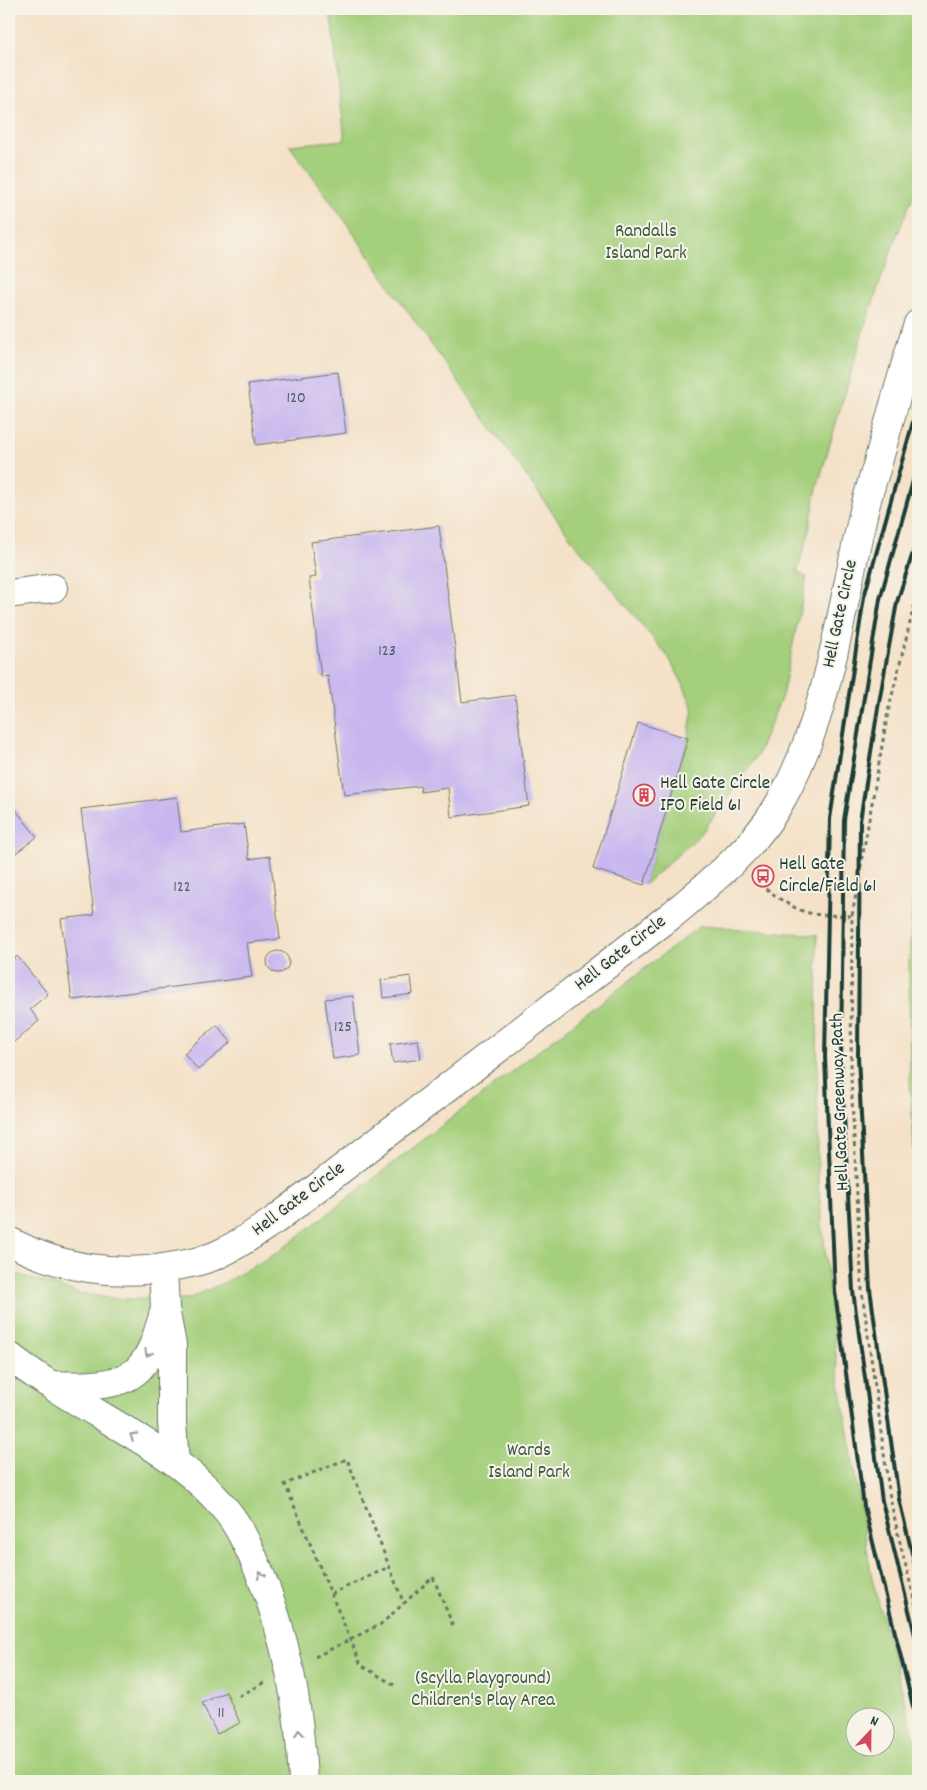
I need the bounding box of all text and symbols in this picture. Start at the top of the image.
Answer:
park label: Randalls Island Park [605,219,687,268]
house number: 120 [286,387,306,410]
street label: Hell Gate Circle [816,557,866,671]
house number: 123 [378,640,396,663]
place label: Hell Gate Circle IFO Field 61 [660,771,770,820]
building icon: Hell Gate Circle IFO Field 61 [632,783,656,807]
place label: Hell Gate Circle/Field 61 [779,852,876,901]
bus stop icon: Hell Gate Circle/Field 61 [751,864,775,888]
house number: 122 [173,876,191,899]
street label: Hell Gate Circle [569,909,673,999]
street label: Hell Gate Greenway Path [824,1012,858,1192]
house number: 125 [334,1016,352,1039]
street label: Hell Gate Circle [247,1156,351,1244]
one-way arrow [144,1348,154,1357]
one-way arrow [130,1433,139,1442]
park label: Wards Island Park [488,1438,570,1487]
one-way arrow [257,1571,268,1580]
park label: (Scylla Playground) Children's Play Area [411,1666,556,1715]
house number: 11 [217,1702,225,1725]
north arrow [844,1708,894,1758]
text: N [867,1711,881,1732]
one-way arrow [294,1728,305,1736]

